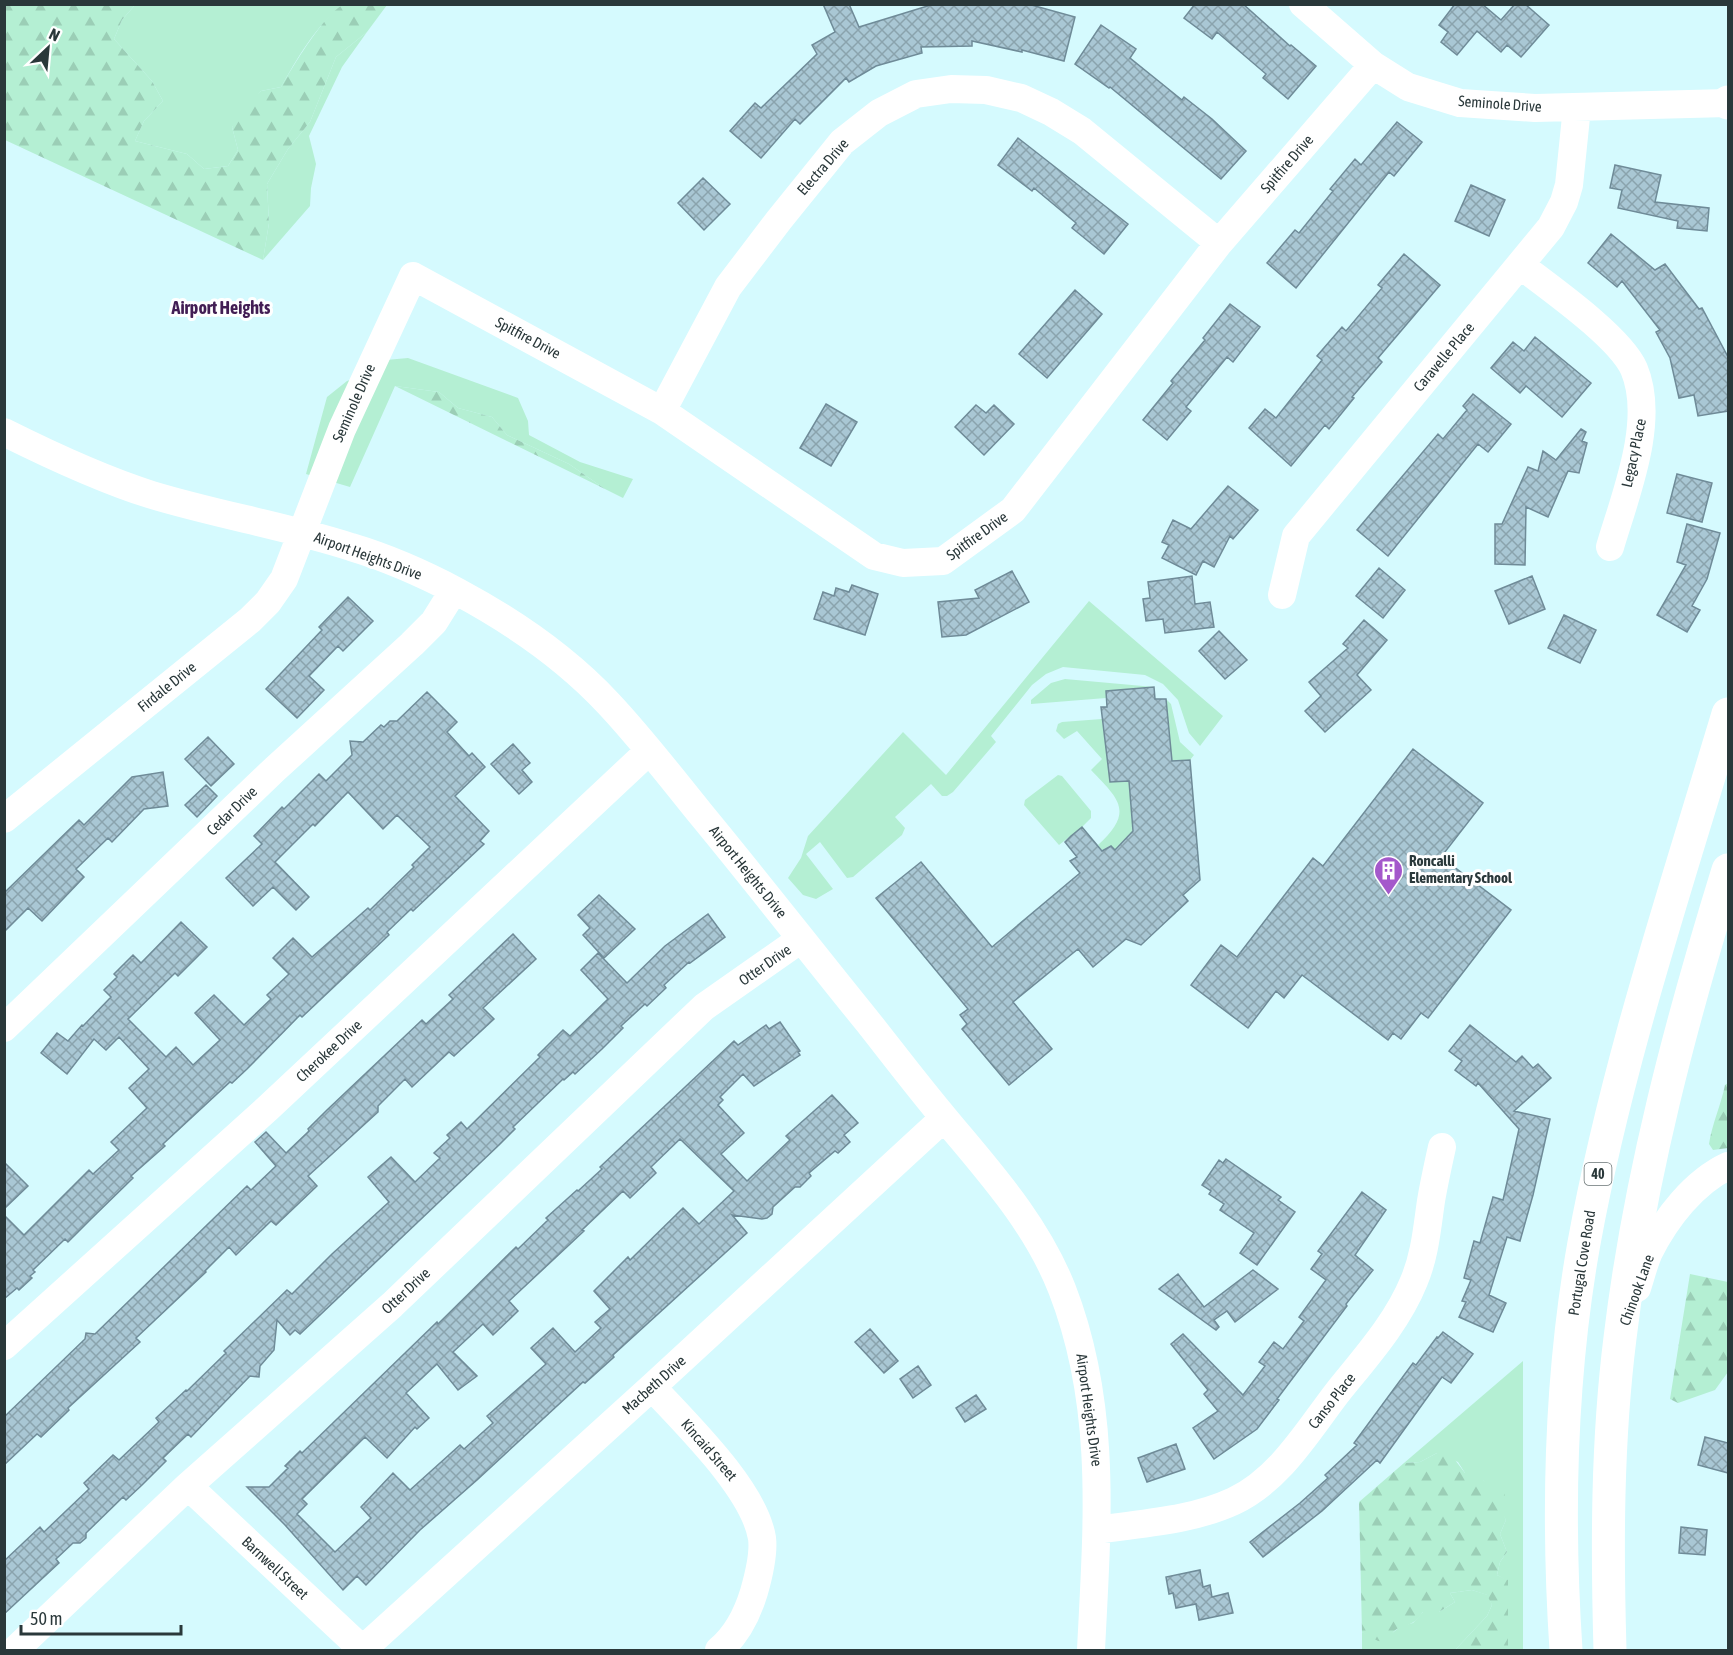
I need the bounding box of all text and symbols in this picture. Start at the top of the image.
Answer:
north arrow [18,18,78,78]
text: N [46,24,63,45]
street label: Seminole Drive [1458,92,1542,115]
street label: Spitfire Drive [1257,131,1317,196]
street label: Electra Drive [794,135,852,198]
district label: Airport Heights [171,297,271,318]
street label: Spitfire Drive [493,313,564,362]
street label: Caravelle Place [1410,319,1478,395]
street label: Seminole Drive [329,361,378,444]
street label: Legacy Place [1618,417,1649,489]
street label: Spitfire Drive [943,508,1011,563]
street label: Airport Heights Drive [312,528,425,583]
street label: Firdale Drive [134,658,199,715]
street label: Cedar Drive [203,782,260,839]
street label: Airport Heights Drive [706,822,791,921]
place label: Roncalli Elementary School [1409,852,1513,886]
building icon: Roncalli Elementary School [1372,854,1404,896]
street label: Otter Drive [735,940,794,989]
street label: Cherokee Drive [292,1016,365,1085]
road number: 40 [1584,1163,1612,1185]
street label: Portugal Cove Road [1565,1209,1598,1317]
street label: Chinook Lane [1616,1252,1657,1328]
street label: Otter Drive [378,1264,433,1317]
street label: Macbeth Drive [619,1352,689,1417]
street label: Airport Heights Drive [1073,1353,1106,1468]
street label: Canso Place [1305,1369,1359,1432]
street label: Kincaid Street [678,1415,741,1484]
street label: Barnwell Street [239,1533,312,1603]
scale bar [21,1598,182,1636]
text: 50 m [30,1608,62,1629]

